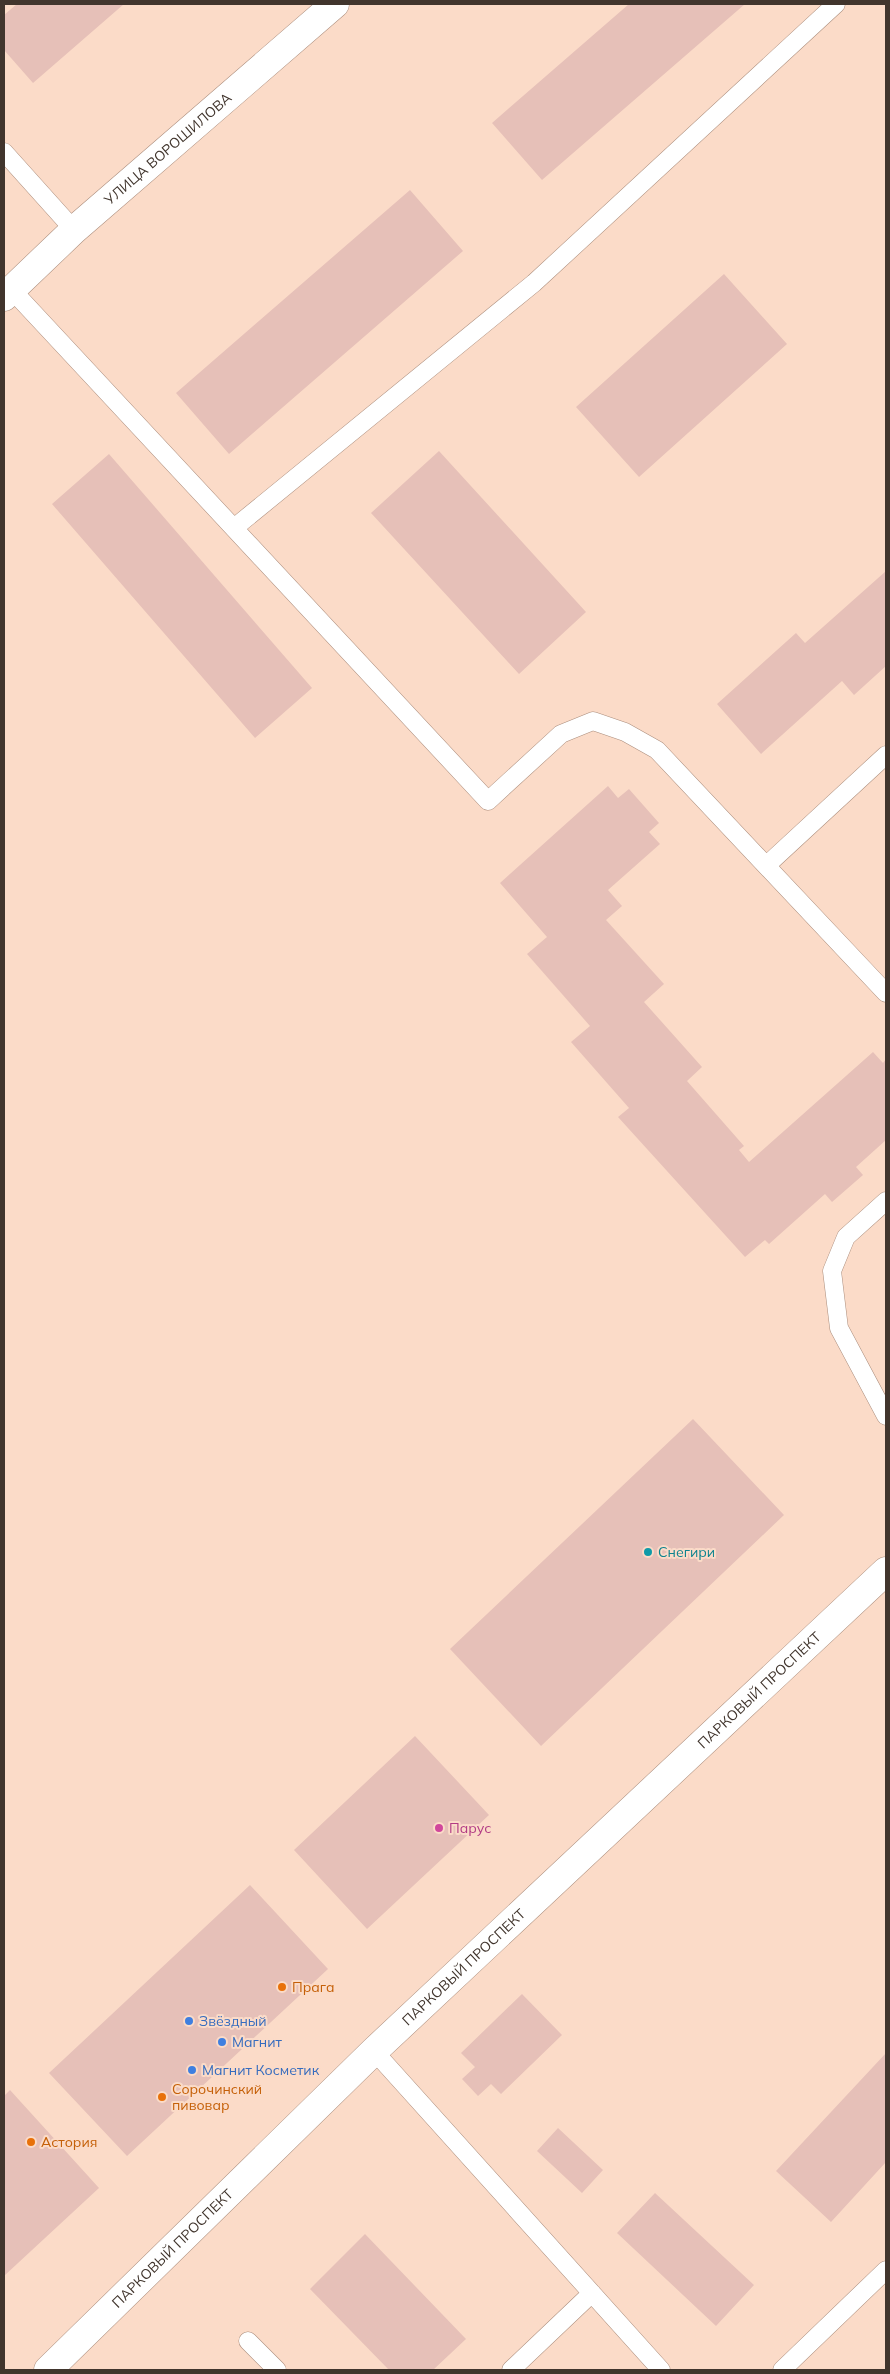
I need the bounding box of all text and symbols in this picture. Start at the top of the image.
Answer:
street label: УЛИЦА ВОРОШИЛОВА [100,88,236,209]
place label: Снегири [658,1543,715,1561]
marker: Снегири [642,1546,654,1558]
street label: ПАРКОВЫЙ ПРОСПЕКТ [694,1627,825,1752]
place label: Парус [449,1819,491,1837]
marker: Парус [433,1822,445,1834]
street label: ПАРКОВЫЙ ПРОСПЕКТ [398,1904,530,2029]
place label: Прага [292,1978,335,1996]
marker: Прага [276,1981,288,1993]
place label: Звёздный [199,2012,267,2030]
marker: Звёздный [183,2015,195,2027]
place label: Магнит [232,2033,282,2051]
marker: Магнит [216,2036,228,2048]
place label: Магнит Косметик [202,2061,320,2079]
marker: Магнит Косметик [186,2064,198,2076]
place label: Сорочинский пивовар [172,2080,262,2114]
marker: Сорочинский пивовар [156,2091,168,2103]
place label: Астория [41,2133,97,2151]
marker: Астория [25,2136,37,2148]
street label: ПАРКОВЫЙ ПРОСПЕКТ [108,2185,237,2312]

